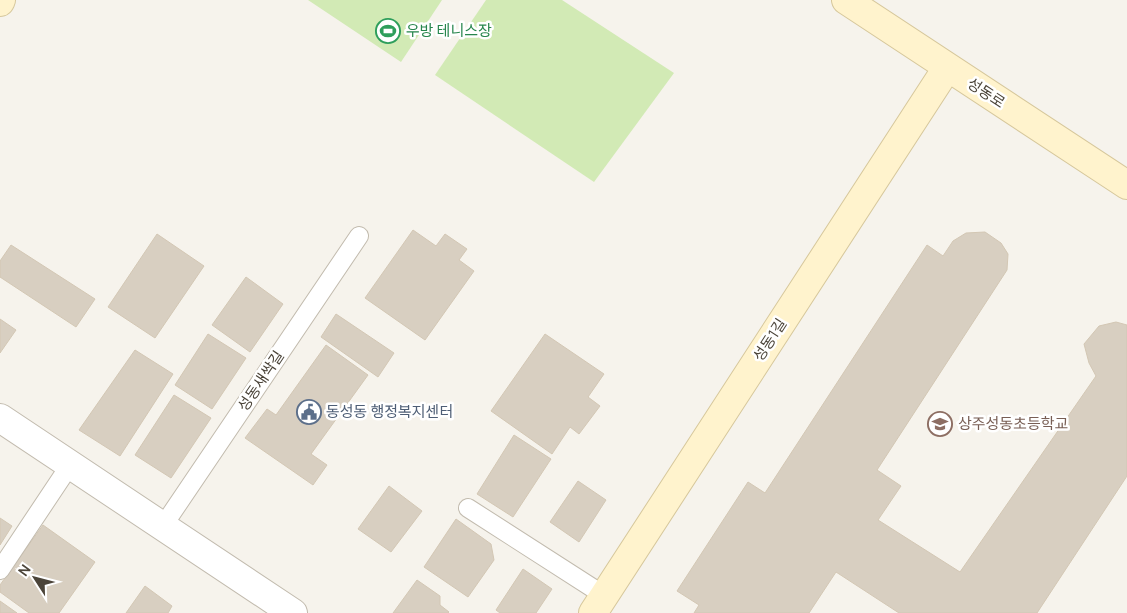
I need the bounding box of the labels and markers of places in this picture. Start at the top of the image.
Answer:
sports icon: 우방 테니스장 [375,18,401,44]
place label: 우방 테니스장 [406,20,492,41]
public building icon: 동성동 행정복지센터 [296,399,322,425]
place label: 동성동 행정복지센터 [326,401,453,422]
school or university icon: 상주성동초등학교 [927,411,953,437]
place label: 상주성동초등학교 [958,413,1068,434]

